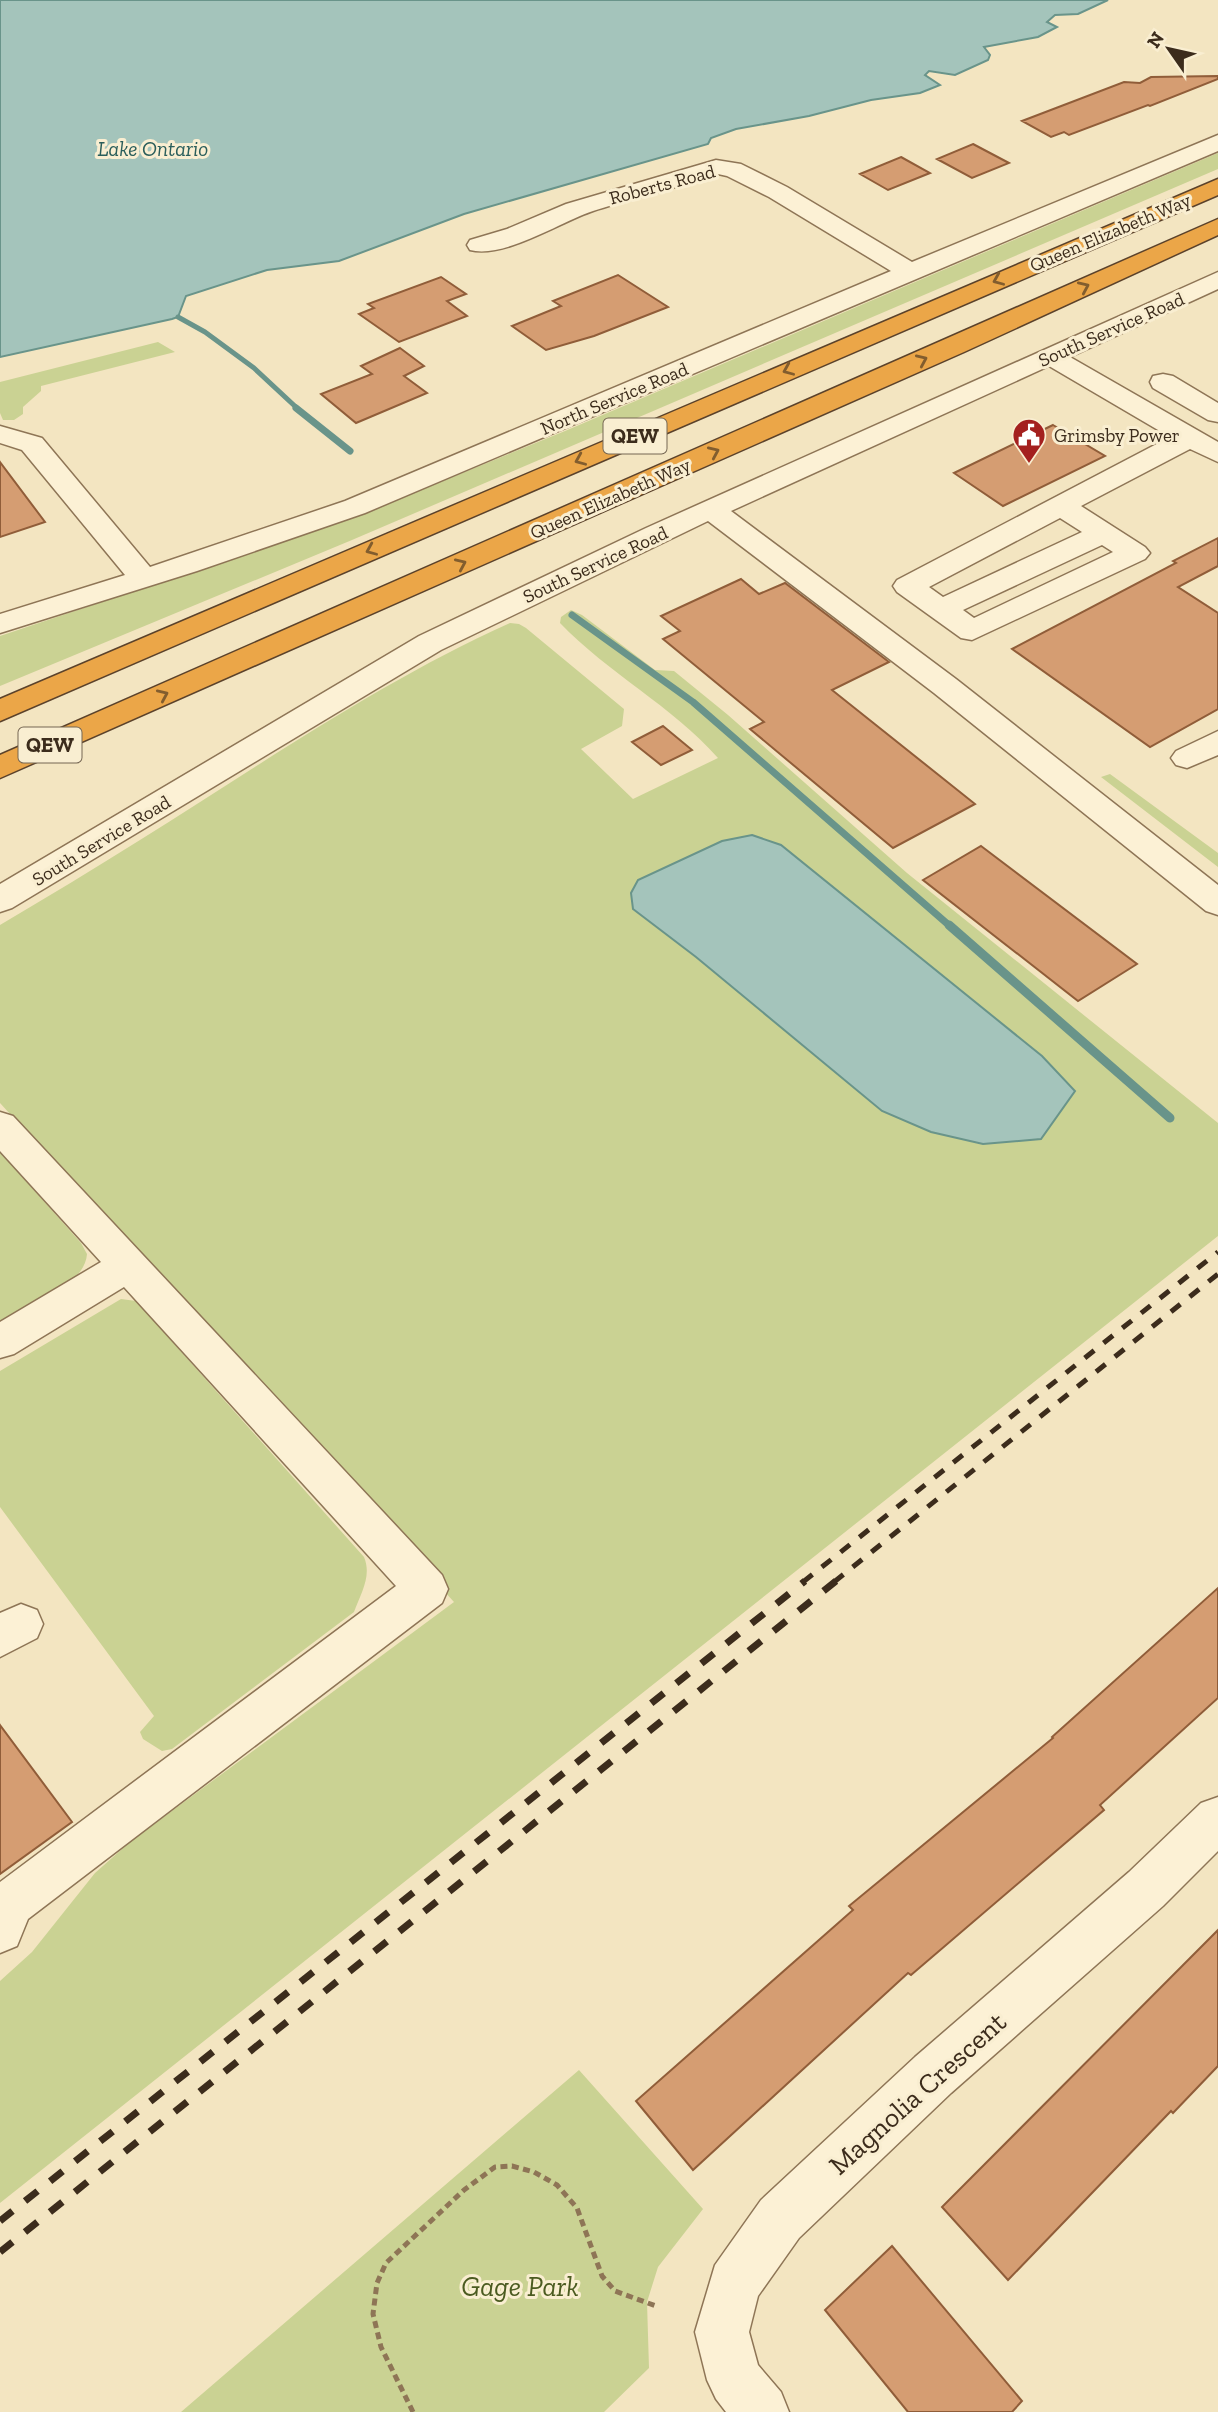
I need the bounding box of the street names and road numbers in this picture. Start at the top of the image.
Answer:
street label: Roberts Road [607,159,718,210]
street label: Queen Elizabeth Way [1026,188,1195,277]
street label: South Service Road [1035,287,1188,372]
street label: North Service Road [537,357,692,440]
road number: QEW [604,418,666,453]
street label: Queen Elizabeth Way [527,453,694,544]
street label: South Service Road [519,521,672,608]
road number: QEW [19,728,82,762]
street label: South Service Road [28,790,175,891]
street label: Magnolia Crescent [822,2005,1013,2181]

